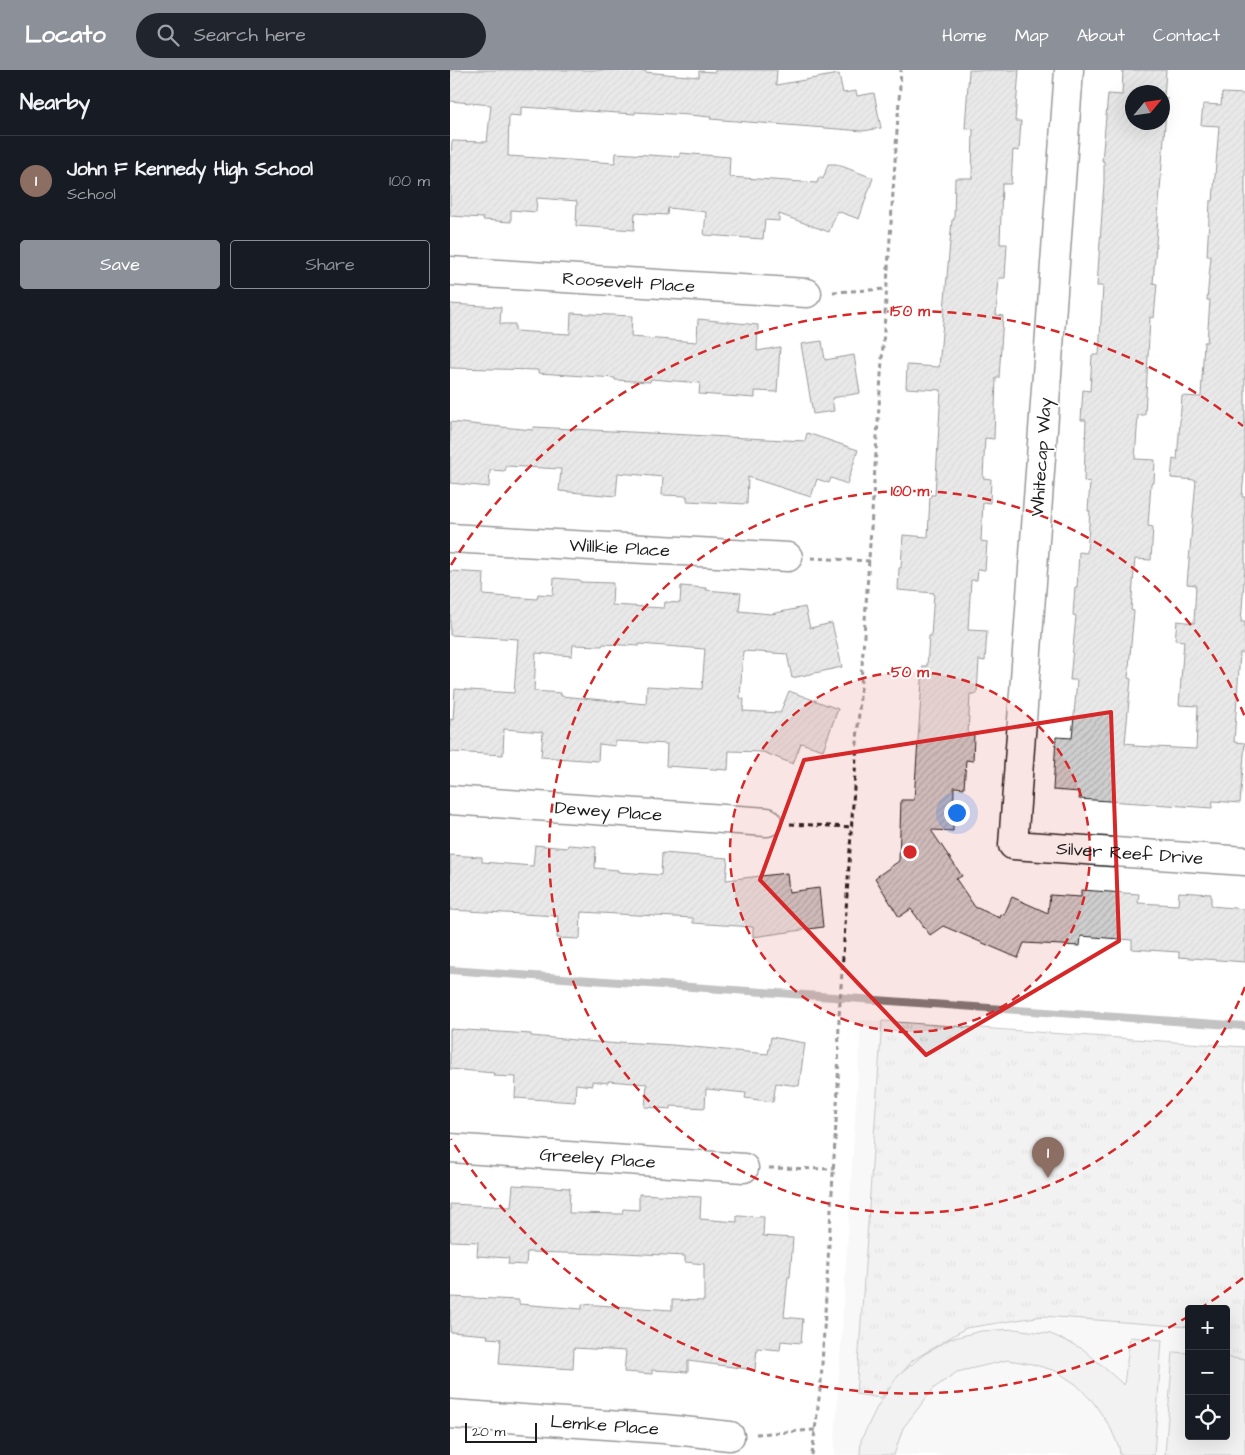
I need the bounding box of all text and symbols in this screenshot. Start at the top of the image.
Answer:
search box [136,13,486,58]
text: Locato [25,18,106,52]
icon: search [154,21,182,49]
text: Search here [194,22,306,49]
text: Home [942,23,987,48]
text: Map [1015,23,1049,48]
text: About [1077,23,1125,48]
text: Contact [1153,23,1220,48]
north arrow [1125,85,1170,130]
text: Nearby [20,88,90,117]
text: John F Kennedy High School [67,156,313,183]
text: 1 [35,170,37,192]
text: 100 m [389,170,430,192]
text: School [67,183,116,205]
button: Save [20,240,220,289]
button: Share [230,240,430,289]
street label: Roosevelt Place [562,266,696,299]
text: 150 m [890,301,930,322]
street label: Whitecap Way [1025,397,1059,517]
text: 100 m [891,481,930,502]
street label: Willkie Place [569,533,671,563]
text: 50 m [891,662,929,683]
street label: Dewey Place [554,795,663,828]
your location [944,800,970,826]
street label: Silver Reef Drive [1055,836,1204,871]
centre of rings [901,843,919,861]
pin: 1 [1032,1137,1064,1178]
street label: Greeley Place [539,1142,657,1175]
map controls [1185,1305,1230,1440]
button: + [1185,1305,1230,1350]
button: − [1185,1350,1230,1395]
button: locate [1185,1395,1230,1440]
street label: Lemke Place [549,1409,660,1442]
scale bar [465,1420,538,1443]
text: 20 m [472,1422,505,1442]

